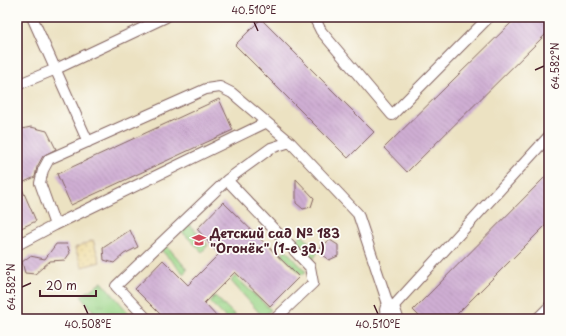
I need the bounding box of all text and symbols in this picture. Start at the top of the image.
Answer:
text: 40.510°E [231,2,277,17]
text: 64.582°N [547,42,562,89]
place label: Детский сад № 183 "Огонёк" (1-е зд.) [209,223,340,257]
school or university icon: Детский сад № 183 "Огонёк" (1-е зд.) [191,232,207,248]
text: 64.582°N [3,263,18,310]
scale bar [40,272,96,298]
text: 20 m [46,276,77,294]
text: 40.508°E [65,316,111,331]
text: 40.510°E [355,316,401,331]

